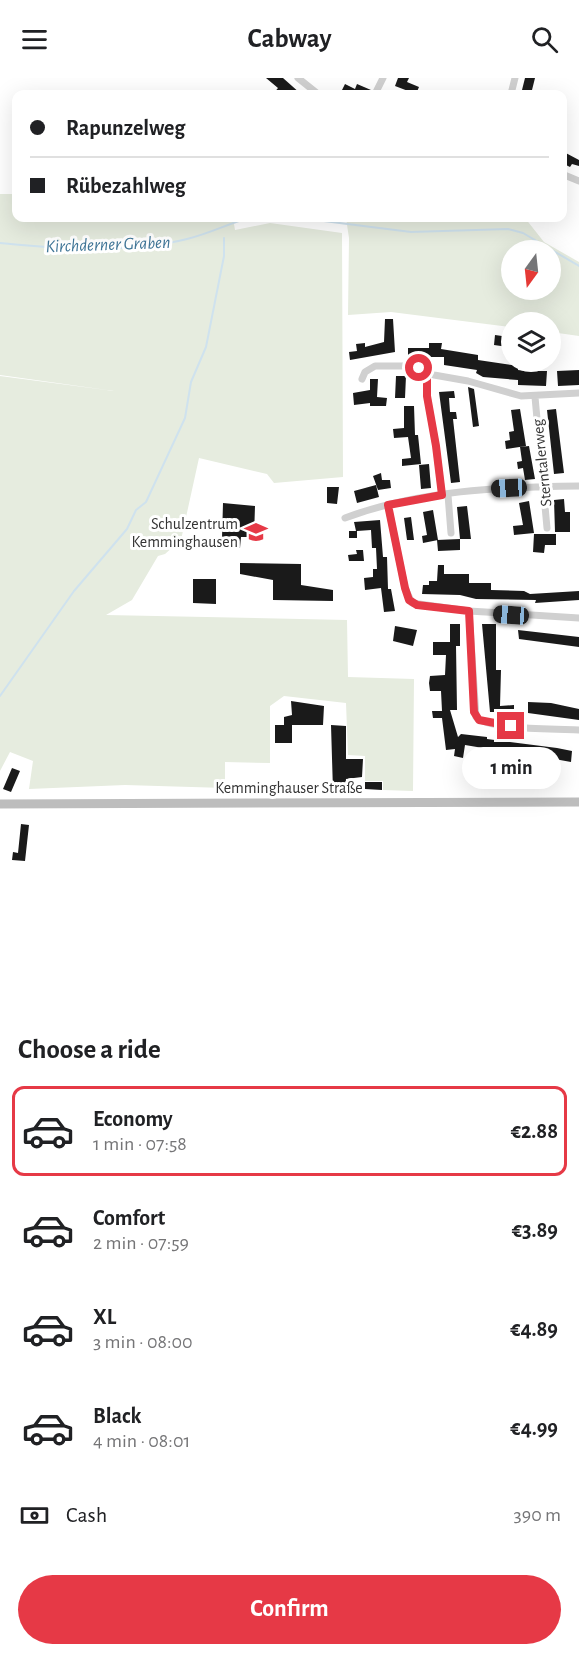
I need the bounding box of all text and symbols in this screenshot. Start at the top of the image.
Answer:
icon: menu [18,23,51,56]
icon: search [528,23,561,56]
text: Cabway [247,25,332,52]
text: Rapunzelweg [66,117,185,139]
text: Rübezahlweg [66,175,186,197]
water label: Kirchderner Graben [45,234,171,256]
north arrow [501,240,561,300]
map controls [501,240,561,372]
button: layers [501,312,561,372]
route start [405,354,432,381]
street label: Sterntalerweg [529,418,555,507]
car [491,478,527,498]
place label: Schulzentrum Kemminghausen [131,516,238,550]
school or university icon: Schulzentrum Kemminghausen [243,519,269,545]
car [492,605,530,625]
route end [497,712,524,739]
callout: 1 min [462,747,560,789]
text: 1 min [490,758,533,778]
street label: Kemminghauser Straße [215,780,363,796]
text: Choose a ride [18,1036,161,1063]
icon: car [21,1104,75,1158]
text: Economy [93,1108,173,1130]
text: €2.88 [511,1120,558,1142]
text: 1 min · 07:58 [93,1134,187,1154]
icon: car [21,1203,75,1257]
text: Comfort [93,1207,165,1229]
text: €3.89 [512,1219,558,1241]
text: 2 min · 07:59 [93,1233,189,1253]
icon: car [21,1302,75,1356]
text: XL [93,1306,116,1328]
text: €4.89 [510,1318,558,1340]
text: 3 min · 08:00 [93,1332,193,1352]
icon: car [21,1401,75,1455]
text: Black [93,1405,141,1427]
text: €4.99 [510,1417,558,1439]
text: 4 min · 08:01 [93,1431,190,1451]
icon: cash [18,1499,51,1532]
text: Cash [66,1504,107,1526]
text: 390 m [514,1505,561,1525]
button: Confirm [18,1575,561,1644]

